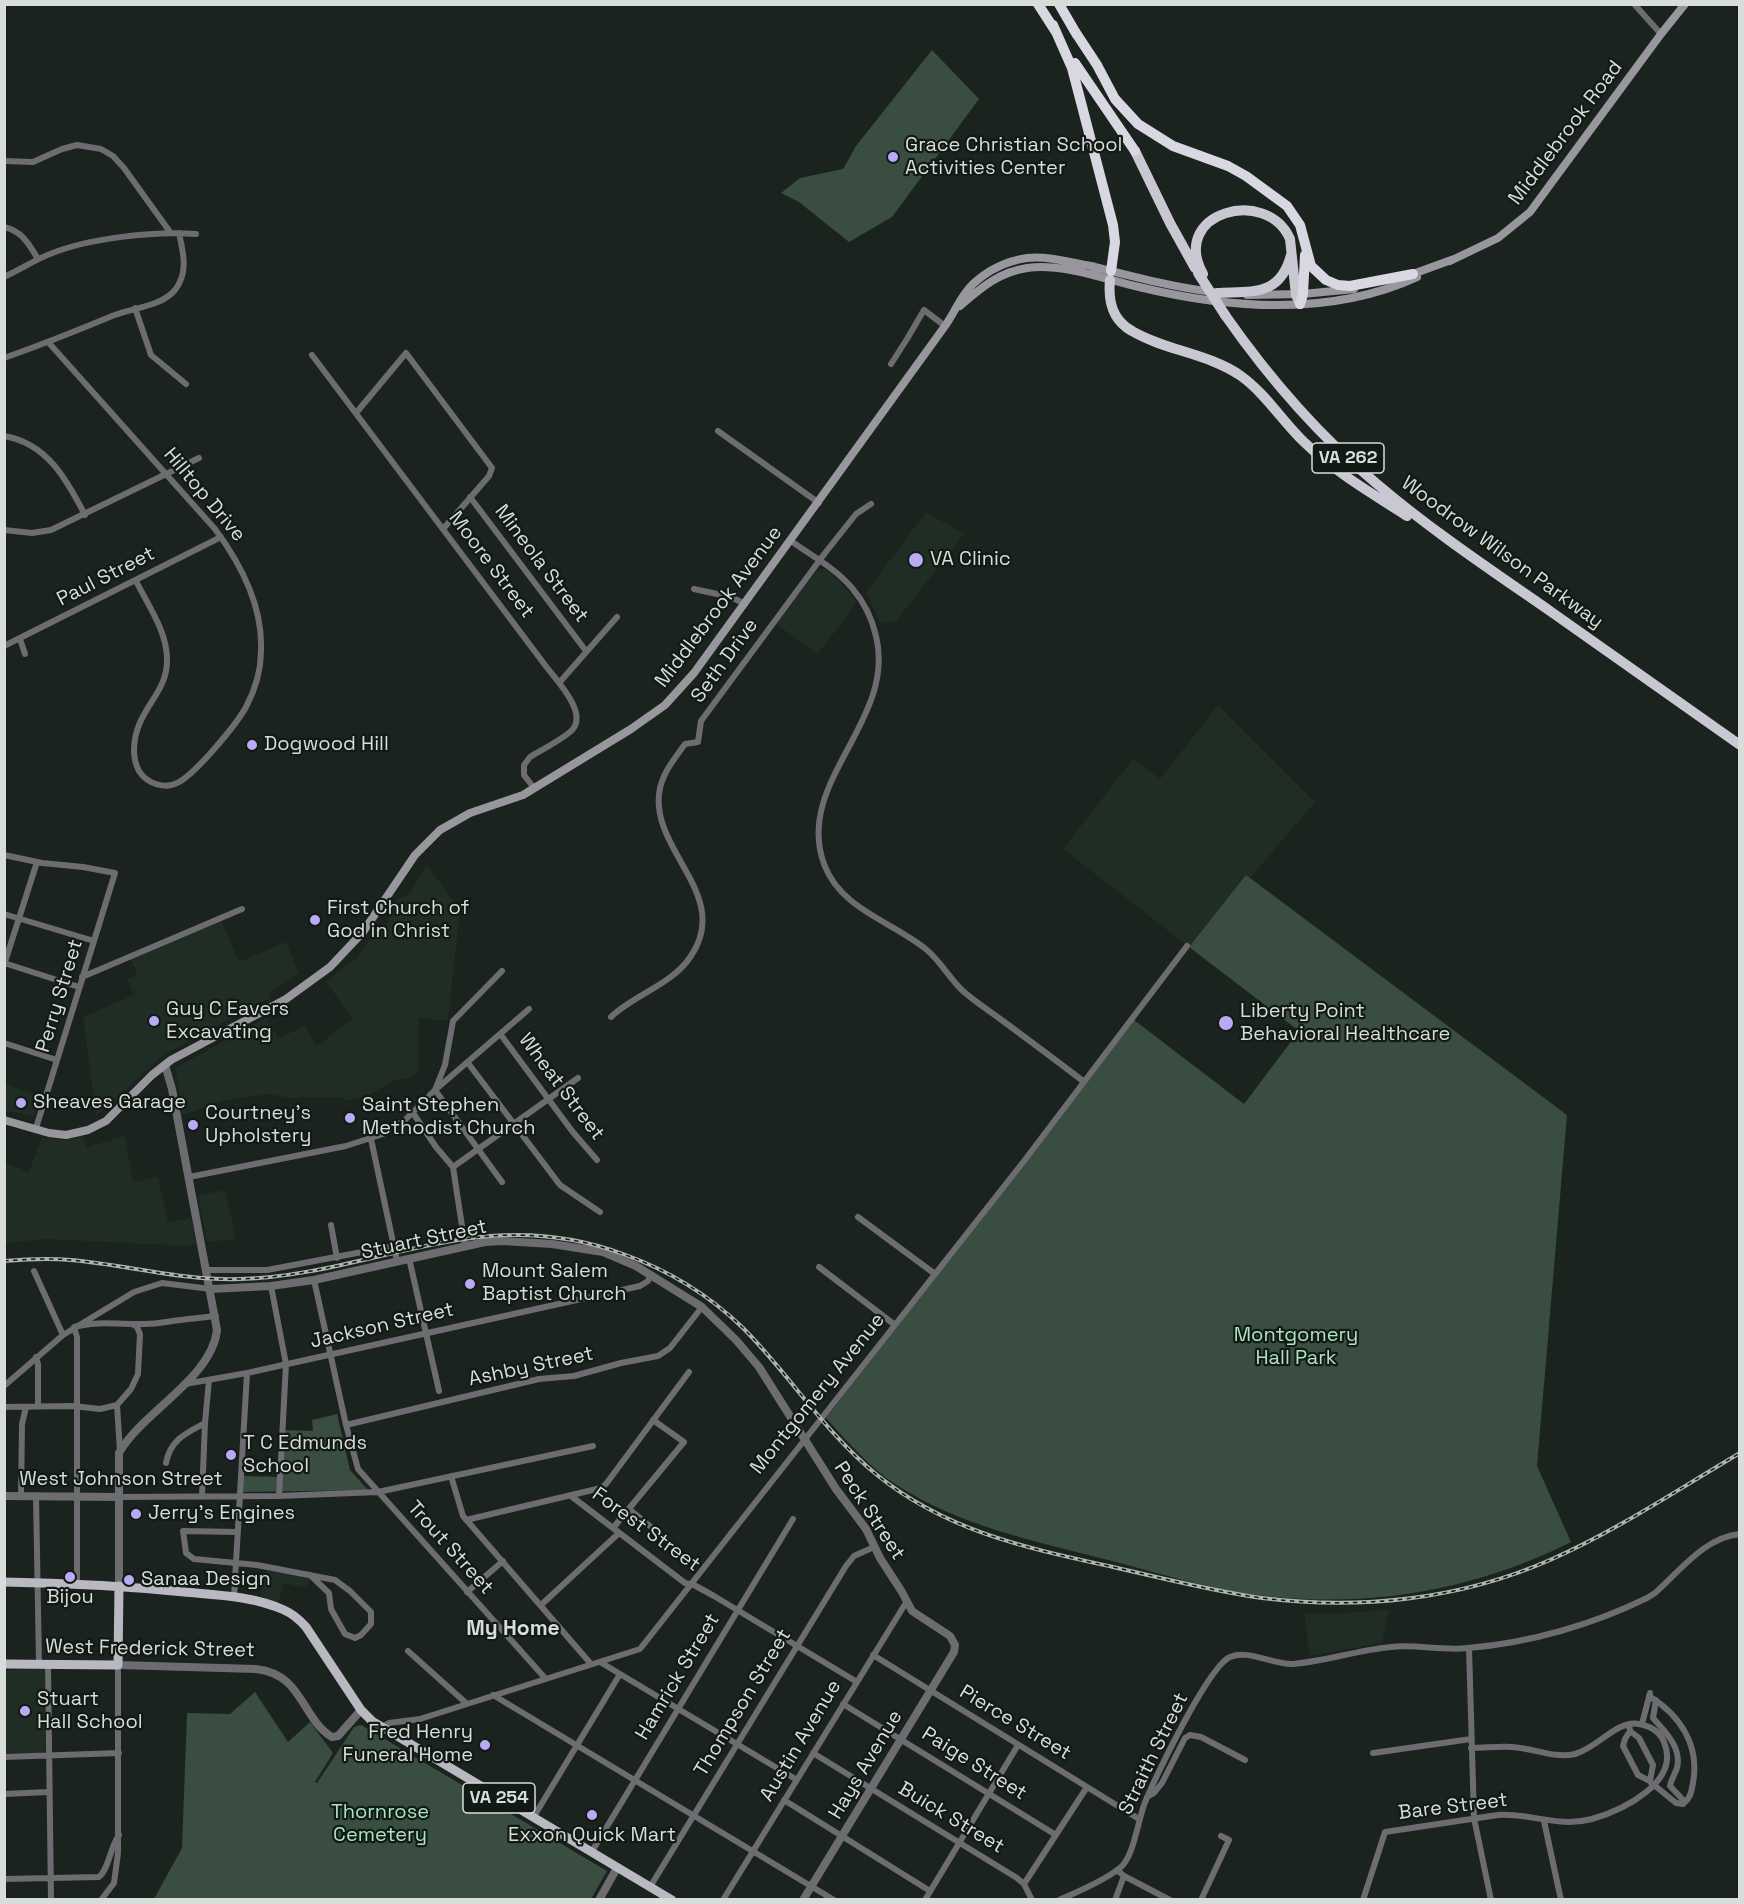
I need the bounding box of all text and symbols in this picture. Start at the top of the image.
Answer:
street label: Middlebrook Road [1504,56,1628,210]
place label: Grace Christian School Activities Center [905,134,1123,181]
marker: Grace Christian School Activities Center [886,150,900,164]
street label: Hilltop Drive [158,443,250,547]
road number: VA 262 [1312,443,1384,473]
street label: Woodrow Wilson Parkway [1396,472,1608,634]
street label: Mineola Street [489,500,593,628]
street label: Moore Street [443,507,539,623]
street label: Middlebrook Avenue [650,522,788,692]
street label: Paul Street [53,542,159,612]
place label: VA Clinic [930,548,1011,572]
marker: VA Clinic [907,551,925,569]
street label: Seth Drive [686,614,764,708]
place label: Dogwood Hill [264,733,389,757]
marker: Dogwood Hill [245,738,259,752]
place label: First Church of God in Christ [327,897,469,944]
marker: First Church of God in Christ [308,913,322,927]
street label: Perry Street [31,936,89,1056]
place label: Guy C Eavers Excavating [166,998,289,1045]
place label: Liberty Point Behavioral Healthcare [1240,1000,1450,1047]
marker: Guy C Eavers Excavating [147,1014,161,1028]
marker: Liberty Point Behavioral Healthcare [1217,1014,1235,1032]
street label: Wheat Street [513,1029,609,1145]
place label: Sheaves Garage [33,1091,186,1115]
place label: Saint Stephen Methodist Church [362,1094,536,1141]
marker: Sheaves Garage [14,1096,28,1110]
place label: Courtney's Upholstery [205,1102,311,1149]
marker: Saint Stephen Methodist Church [343,1111,357,1125]
marker: Courtney's Upholstery [186,1118,200,1132]
street label: Stuart Street [359,1215,489,1265]
place label: Mount Salem Baptist Church [482,1260,627,1307]
marker: Mount Salem Baptist Church [463,1277,477,1291]
street label: Jackson Street [308,1298,456,1354]
street label: Montgomery Avenue [746,1309,890,1479]
park label: Montgomery Hall Park [1234,1324,1358,1371]
street label: Ashby Street [466,1342,596,1392]
place label: T C Edmunds School [243,1432,367,1479]
marker: T C Edmunds School [224,1448,238,1462]
street label: Peck Street [828,1457,910,1565]
street label: West Johnson Street [19,1468,223,1492]
street label: Forest Street [587,1483,705,1577]
street label: Trout Street [402,1496,498,1600]
place label: Jerry's Engines [148,1502,295,1526]
marker: Jerry's Engines [129,1507,143,1521]
place label: Sanaa Design [141,1568,271,1592]
marker: Bijou [63,1570,77,1584]
marker: Sanaa Design [122,1573,136,1587]
place label: Bijou [46,1586,94,1610]
street label: Hamrick Street [631,1609,725,1745]
district label: My Home [466,1616,560,1642]
street label: Thompson Street [689,1625,797,1781]
street label: West Frederick Street [45,1635,255,1663]
street label: Austin Avenue [755,1676,847,1806]
street label: Pierce Street [955,1680,1075,1766]
place label: Stuart Hall School [37,1688,143,1735]
street label: Straith Street [1114,1689,1194,1819]
marker: Stuart Hall School [18,1704,32,1718]
street label: Hays Avenue [824,1706,908,1824]
place label: Fred Henry Funeral Home [343,1721,473,1768]
street label: Paige Street [917,1722,1031,1806]
marker: Fred Henry Funeral Home [478,1738,492,1752]
street label: Buick Street [894,1777,1008,1859]
road number: VA 254 [463,1783,535,1813]
street label: Bare Street [1397,1788,1509,1826]
park label: Thornrose Cemetery [331,1801,429,1848]
marker: Exxon Quick Mart [585,1808,599,1822]
place label: Exxon Quick Mart [508,1824,676,1848]

